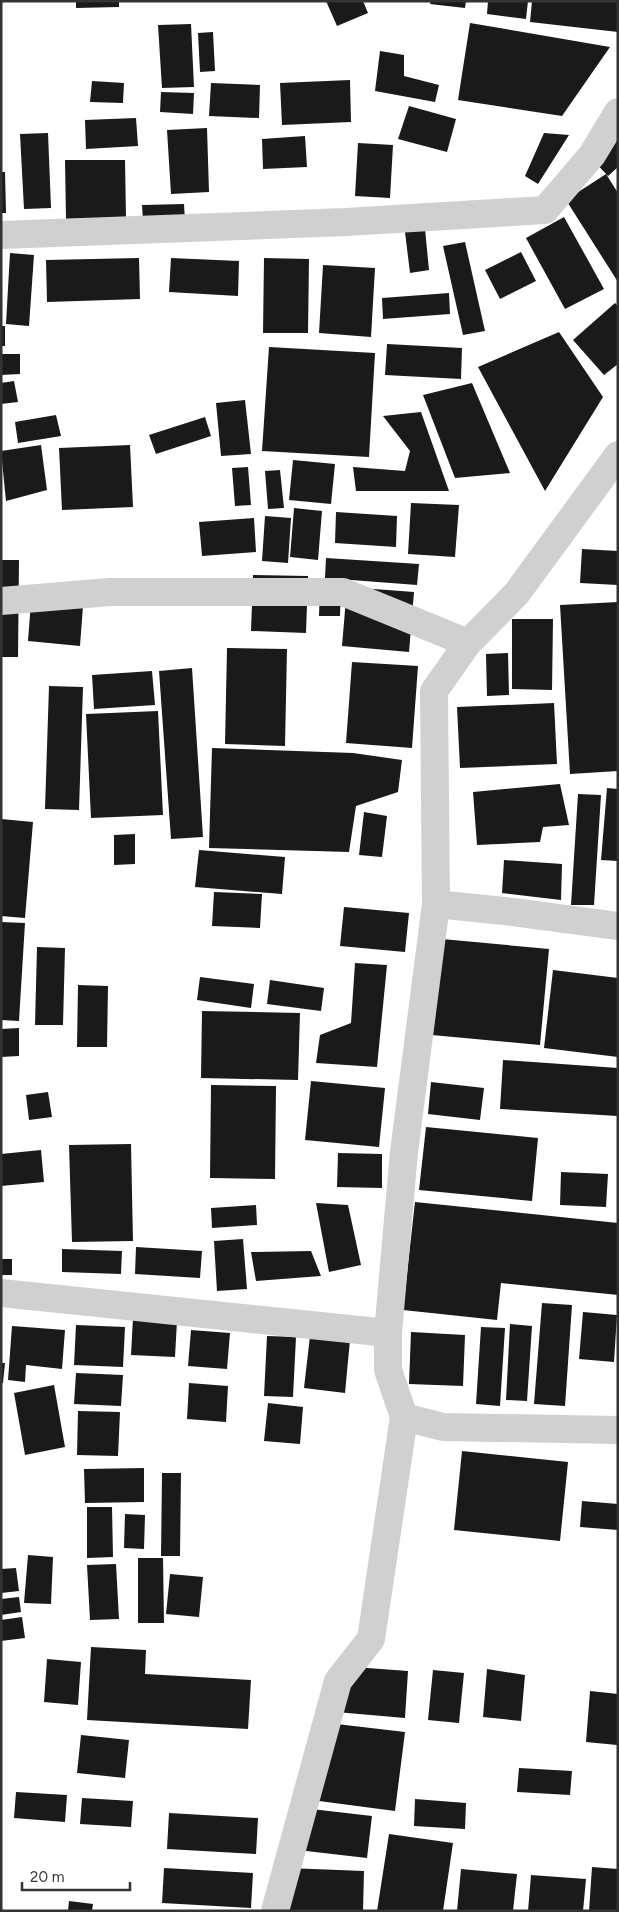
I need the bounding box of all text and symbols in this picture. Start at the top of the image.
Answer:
scale bar [22,1860,130,1892]
text: 20 m [30,1868,64,1886]

